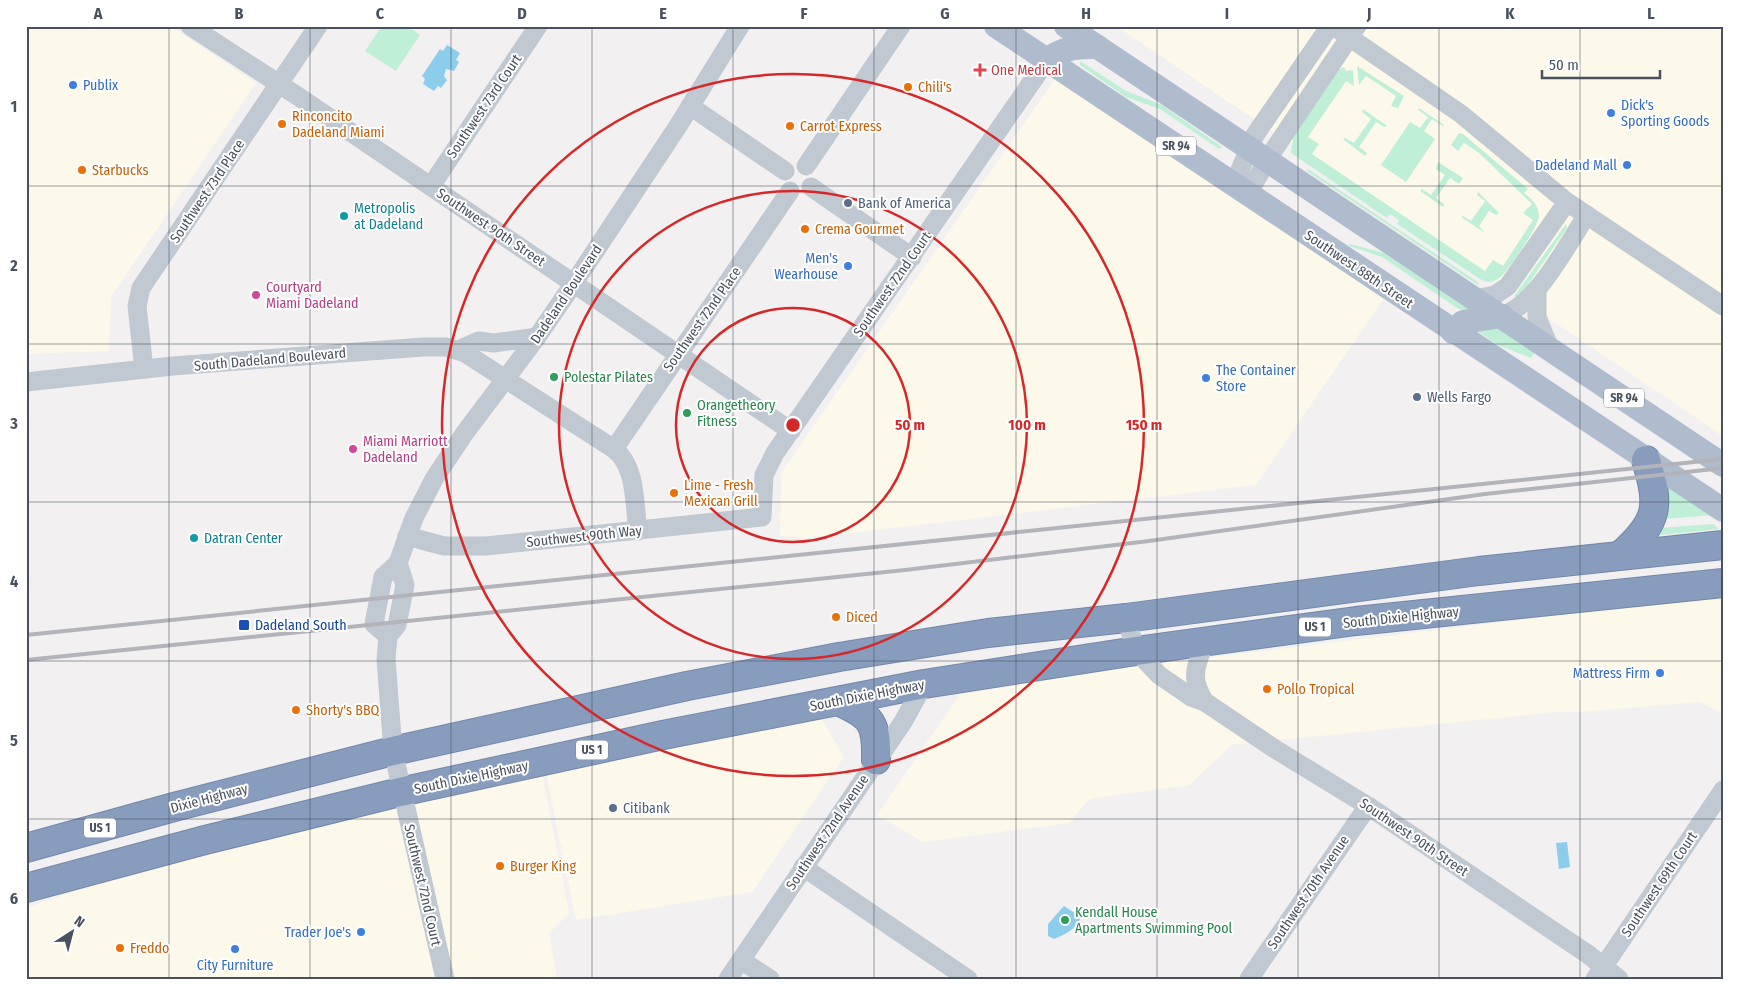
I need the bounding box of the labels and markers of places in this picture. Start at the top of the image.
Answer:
place label: One Medical [991,62,1062,79]
marker: One Medical [973,63,987,77]
place label: Publix [83,77,119,94]
marker: Publix [67,79,79,91]
place label: Chili's [918,79,952,96]
marker: Chili's [902,81,914,93]
place label: Dick's Sporting Goods [1621,97,1709,130]
marker: Dick's Sporting Goods [1605,107,1617,119]
place label: Rinconcito Dadeland Miami [292,108,385,141]
marker: Rinconcito Dadeland Miami [276,118,288,130]
place label: Carrot Express [800,118,882,135]
marker: Carrot Express [784,120,796,132]
place label: Dadeland Mall [1535,157,1617,174]
marker: Dadeland Mall [1621,159,1633,171]
place label: Starbucks [92,162,148,179]
marker: Starbucks [76,164,88,176]
place label: Bank of America [858,195,951,212]
marker: Bank of America [842,197,854,209]
place label: Metropolis at Dadeland [354,200,423,233]
marker: Metropolis at Dadeland [338,210,350,222]
place label: Crema Gourmet [815,221,905,238]
marker: Crema Gourmet [799,223,811,235]
place label: Men's Wearhouse [774,250,838,283]
marker: Men's Wearhouse [842,260,854,272]
place label: Courtyard Miami Dadeland [266,279,359,312]
marker: Courtyard Miami Dadeland [250,289,262,301]
place label: The Container Store [1216,362,1296,395]
place label: Polestar Pilates [564,369,653,386]
marker: Polestar Pilates [548,371,560,383]
marker: The Container Store [1200,372,1212,384]
place label: Wells Fargo [1427,389,1491,406]
marker: Wells Fargo [1411,391,1423,403]
place label: Orangetheory Fitness [697,397,776,430]
marker: Orangetheory Fitness [681,407,693,419]
centre of rings [784,416,802,434]
place label: Miami Marriott Dadeland [363,433,448,466]
marker: Miami Marriott Dadeland [347,443,359,455]
place label: Lime - Fresh Mexican Grill [684,477,758,510]
marker: Lime - Fresh Mexican Grill [668,487,680,499]
place label: Datran Center [204,530,283,547]
marker: Datran Center [188,532,200,544]
place label: Diced [846,609,878,626]
marker: Diced [830,611,842,623]
place label: Dadeland South [255,617,347,634]
marker: Dadeland South [237,618,251,632]
place label: Mattress Firm [1573,665,1650,682]
marker: Mattress Firm [1654,667,1666,679]
place label: Pollo Tropical [1277,681,1355,698]
marker: Pollo Tropical [1261,683,1273,695]
place label: Shorty's BBQ [306,702,380,719]
marker: Shorty's BBQ [290,704,302,716]
place label: Citibank [623,800,670,817]
marker: Citibank [607,802,619,814]
place label: Burger King [510,858,576,875]
marker: Burger King [494,860,506,872]
place label: Kendall House Apartments Swimming Pool [1075,904,1232,937]
marker: Kendall House Apartments Swimming Pool [1059,914,1071,926]
place label: Trader Joe's [284,924,351,941]
marker: Trader Joe's [355,926,367,938]
place label: Freddo [130,940,169,957]
marker: Freddo [114,942,126,954]
marker: City Furniture [229,943,241,955]
place label: City Furniture [197,957,273,974]

